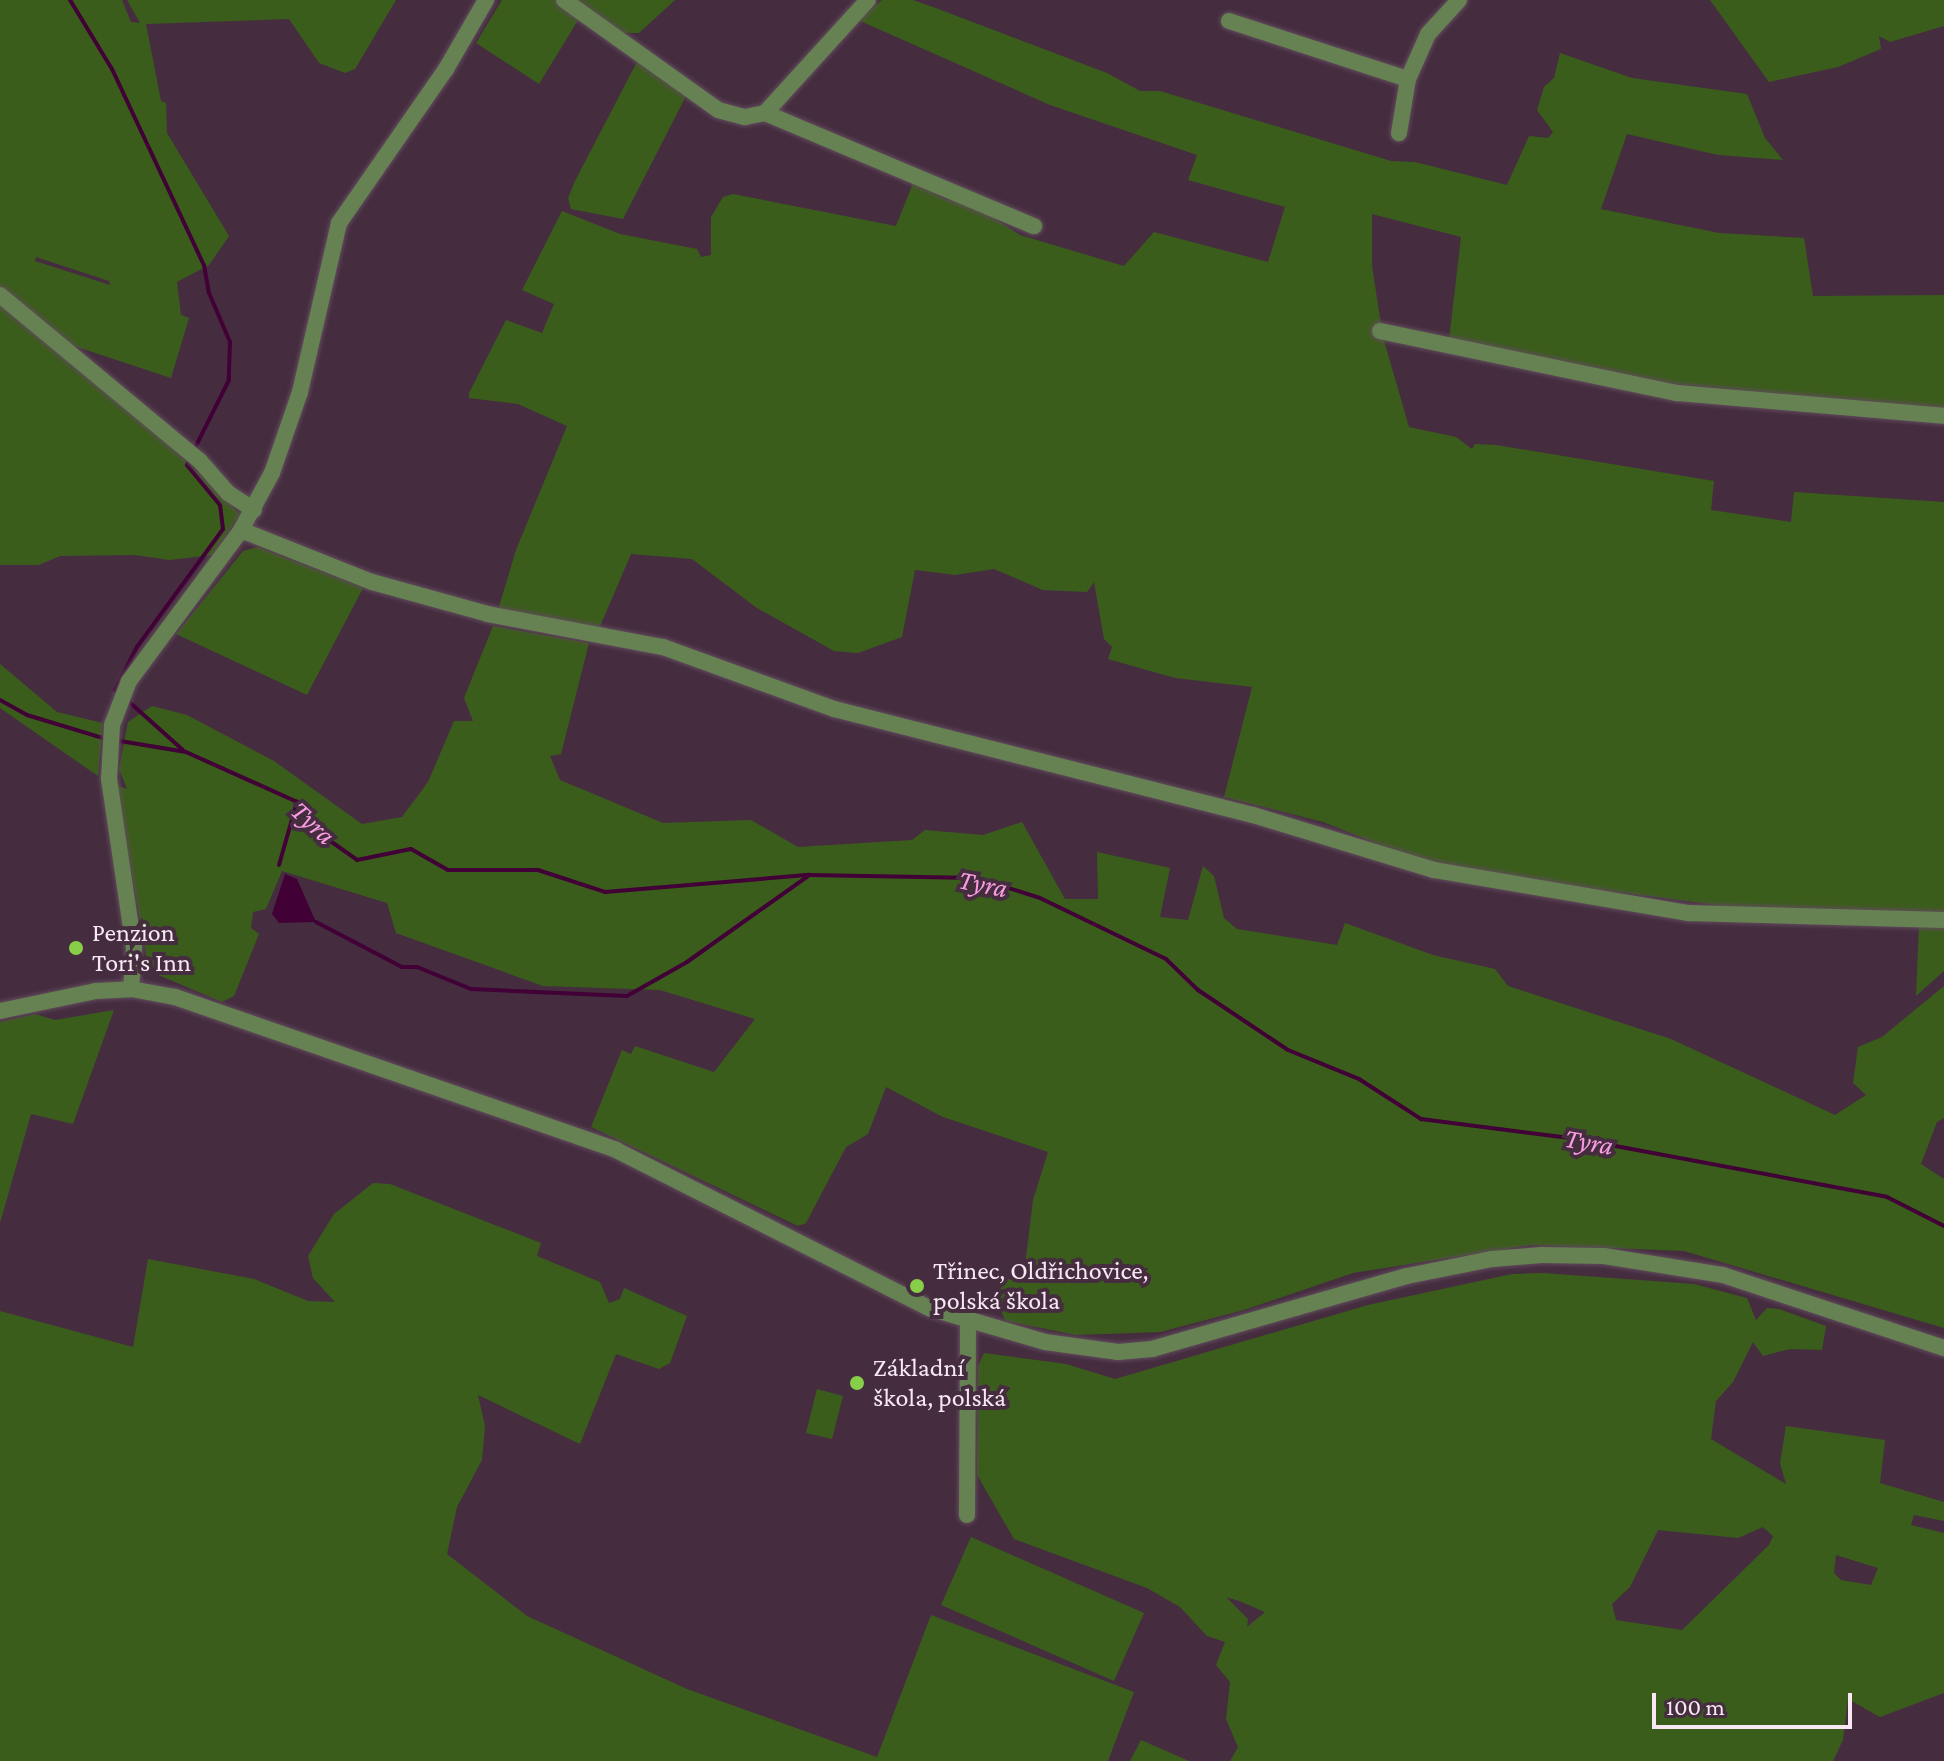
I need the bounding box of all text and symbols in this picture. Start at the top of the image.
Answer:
water label: Tyra [284,794,342,852]
water label: Tyra [956,863,1010,905]
place label: Penzion Tori's Inn [92,917,191,978]
marker: Penzion Tori's Inn [67,939,85,957]
water label: Tyra [1562,1121,1616,1163]
place label: Třinec, Oldřichovice, polská škola [933,1255,1148,1316]
marker: Třinec, Oldřichovice, polská škola [908,1277,926,1295]
place label: Základní škola, polská [873,1352,1006,1414]
marker: Základní škola, polská [848,1374,866,1392]
scale bar [1656,1677,1856,1727]
text: 100 m [1666,1693,1725,1720]

